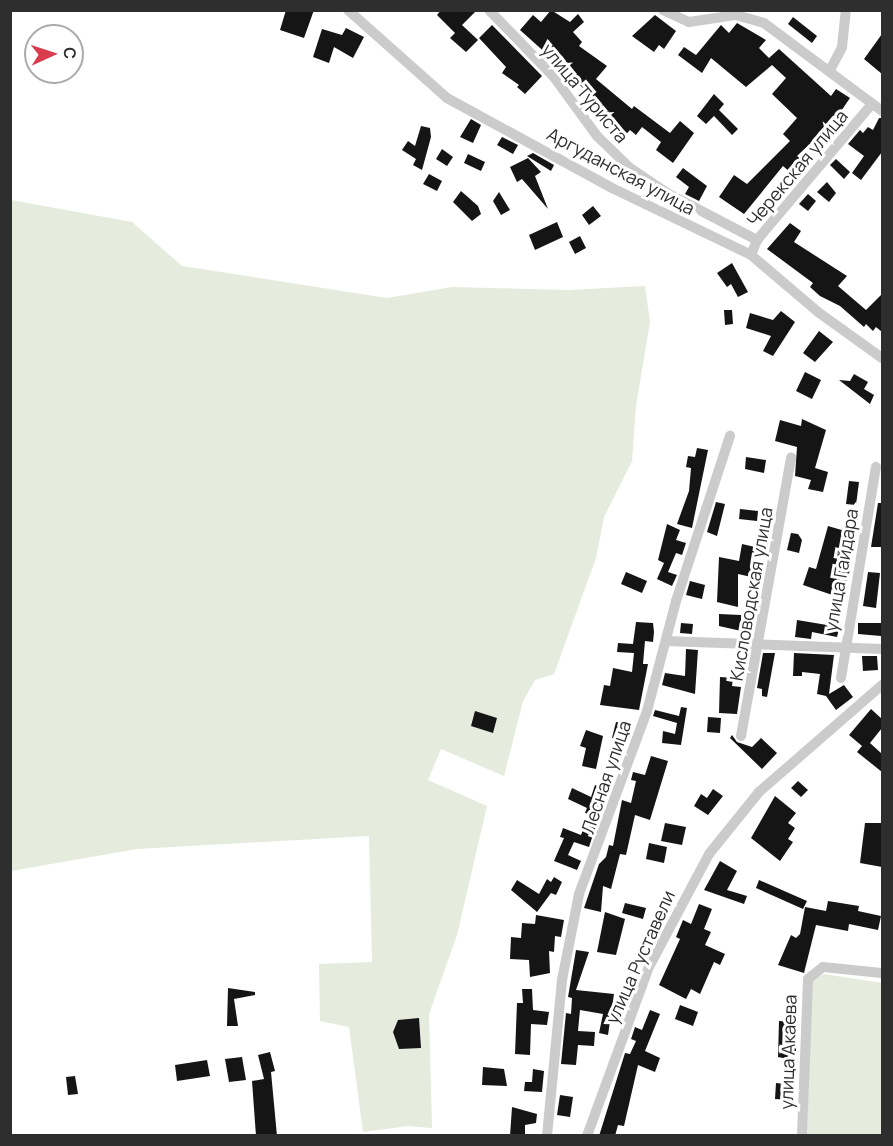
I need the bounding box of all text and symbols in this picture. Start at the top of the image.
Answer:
north arrow [24,24,84,84]
street label: улица Туриста [537,39,633,147]
text: С [59,47,81,60]
street label: Черекская улица [742,105,852,231]
street label: Аргуданская улица [543,123,699,219]
street label: Кисловодская улица [725,505,777,683]
street label: улица Гайдара [820,507,862,633]
street label: Лесная улица [577,718,635,836]
street label: улица Руставели [601,887,679,1027]
street label: улица Акаева [775,994,801,1110]

